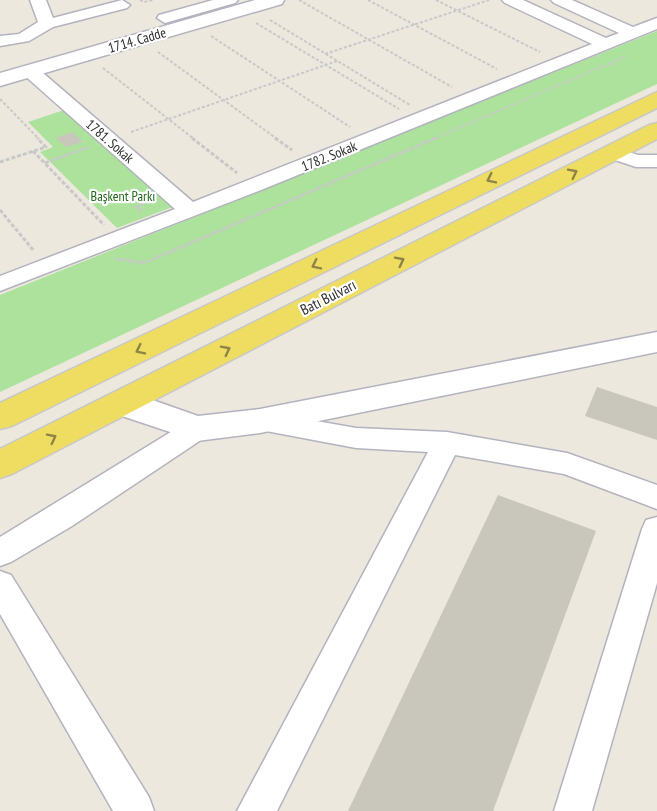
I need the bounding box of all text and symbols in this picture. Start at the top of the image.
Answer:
street label: 1714. Cadde [106,23,168,57]
street label: 1781. Sokak [82,115,138,167]
street label: 1782. Sokak [299,137,360,175]
one-way arrow [567,168,578,180]
one-way arrow [486,172,497,184]
park label: Başkent Parkı [91,187,155,205]
one-way arrow [311,257,322,269]
one-way arrow [393,257,404,268]
street label: Batı Bulvarı [297,275,359,319]
one-way arrow [135,342,146,354]
one-way arrow [219,345,230,357]
one-way arrow [46,434,56,445]

